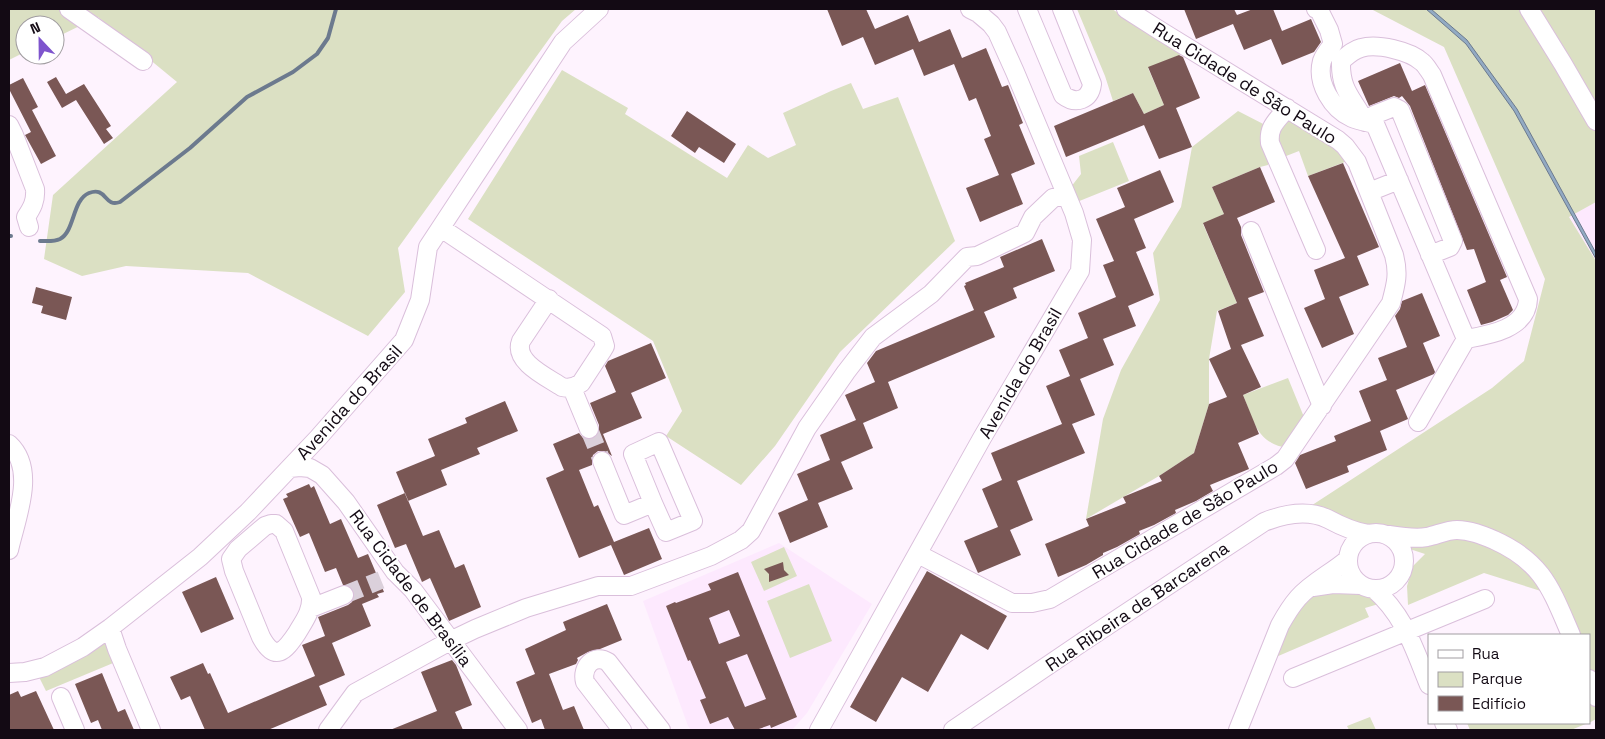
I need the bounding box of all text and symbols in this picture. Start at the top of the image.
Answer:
north arrow [15,15,65,65]
street label: Rua Cidade de São Paulo [1149,17,1341,149]
text: N [27,18,43,38]
street label: Avenida do Brasil [973,303,1067,443]
street label: Avenida do Brasil [291,340,407,464]
street label: Rua Cidade de São Paulo [1088,454,1282,584]
street label: Rua Cidade de Brasília [344,505,478,671]
street label: Rua Ribeira de Barcarena [1041,536,1233,676]
legend [1428,634,1590,724]
text: Rua [1472,644,1500,663]
text: Parque [1472,669,1523,688]
text: Edifício [1472,694,1526,713]

